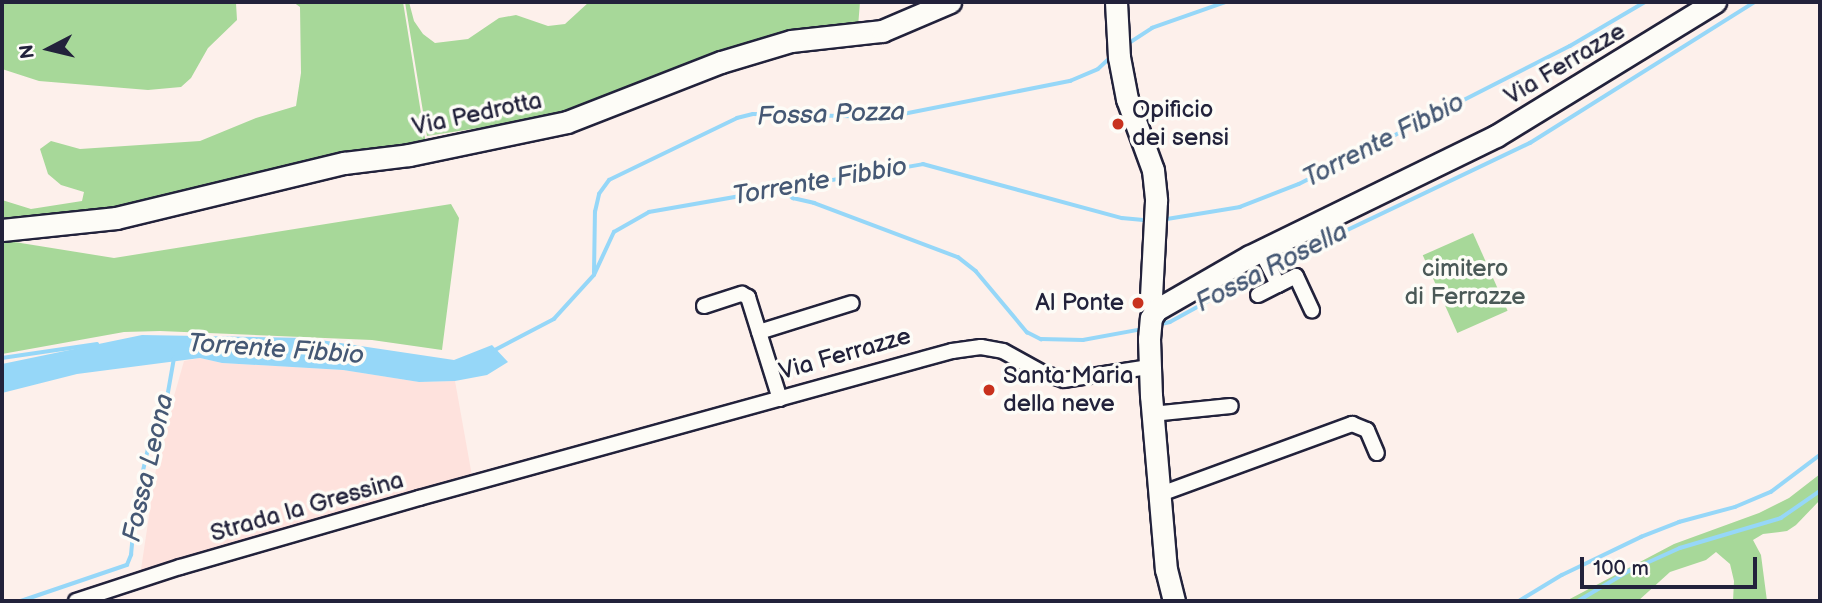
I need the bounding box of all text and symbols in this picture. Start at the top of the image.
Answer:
north arrow [14,14,84,84]
street label: Via Ferrazze [1499,17,1631,111]
text: N [15,43,40,60]
street label: Via Pedrotta [410,86,544,142]
water label: Torrente Fibbio [1298,87,1470,195]
place label: Opificio dei sensi [1132,96,1229,152]
water label: Fossa Pozza [756,97,906,133]
marker: Opificio dei sensi [1110,116,1126,132]
water label: Torrente Fibbio [730,151,910,213]
water label: Fossa Rosella [1191,216,1353,320]
park label: cimitero di Ferrazze [1405,255,1525,311]
place label: Al Ponte [1035,289,1124,317]
marker: Al Ponte [1130,295,1146,311]
street label: Via Ferrazze [776,321,914,387]
water label: Torrente Fibbio [187,328,365,372]
place label: Santa Maria della neve [1003,362,1134,418]
marker: Santa Maria della neve [981,382,997,398]
water label: Fossa Leona [117,391,181,545]
street label: Strada la Gressina [207,466,407,548]
scale bar [1584,544,1761,588]
text: 100 m [1593,556,1649,581]

